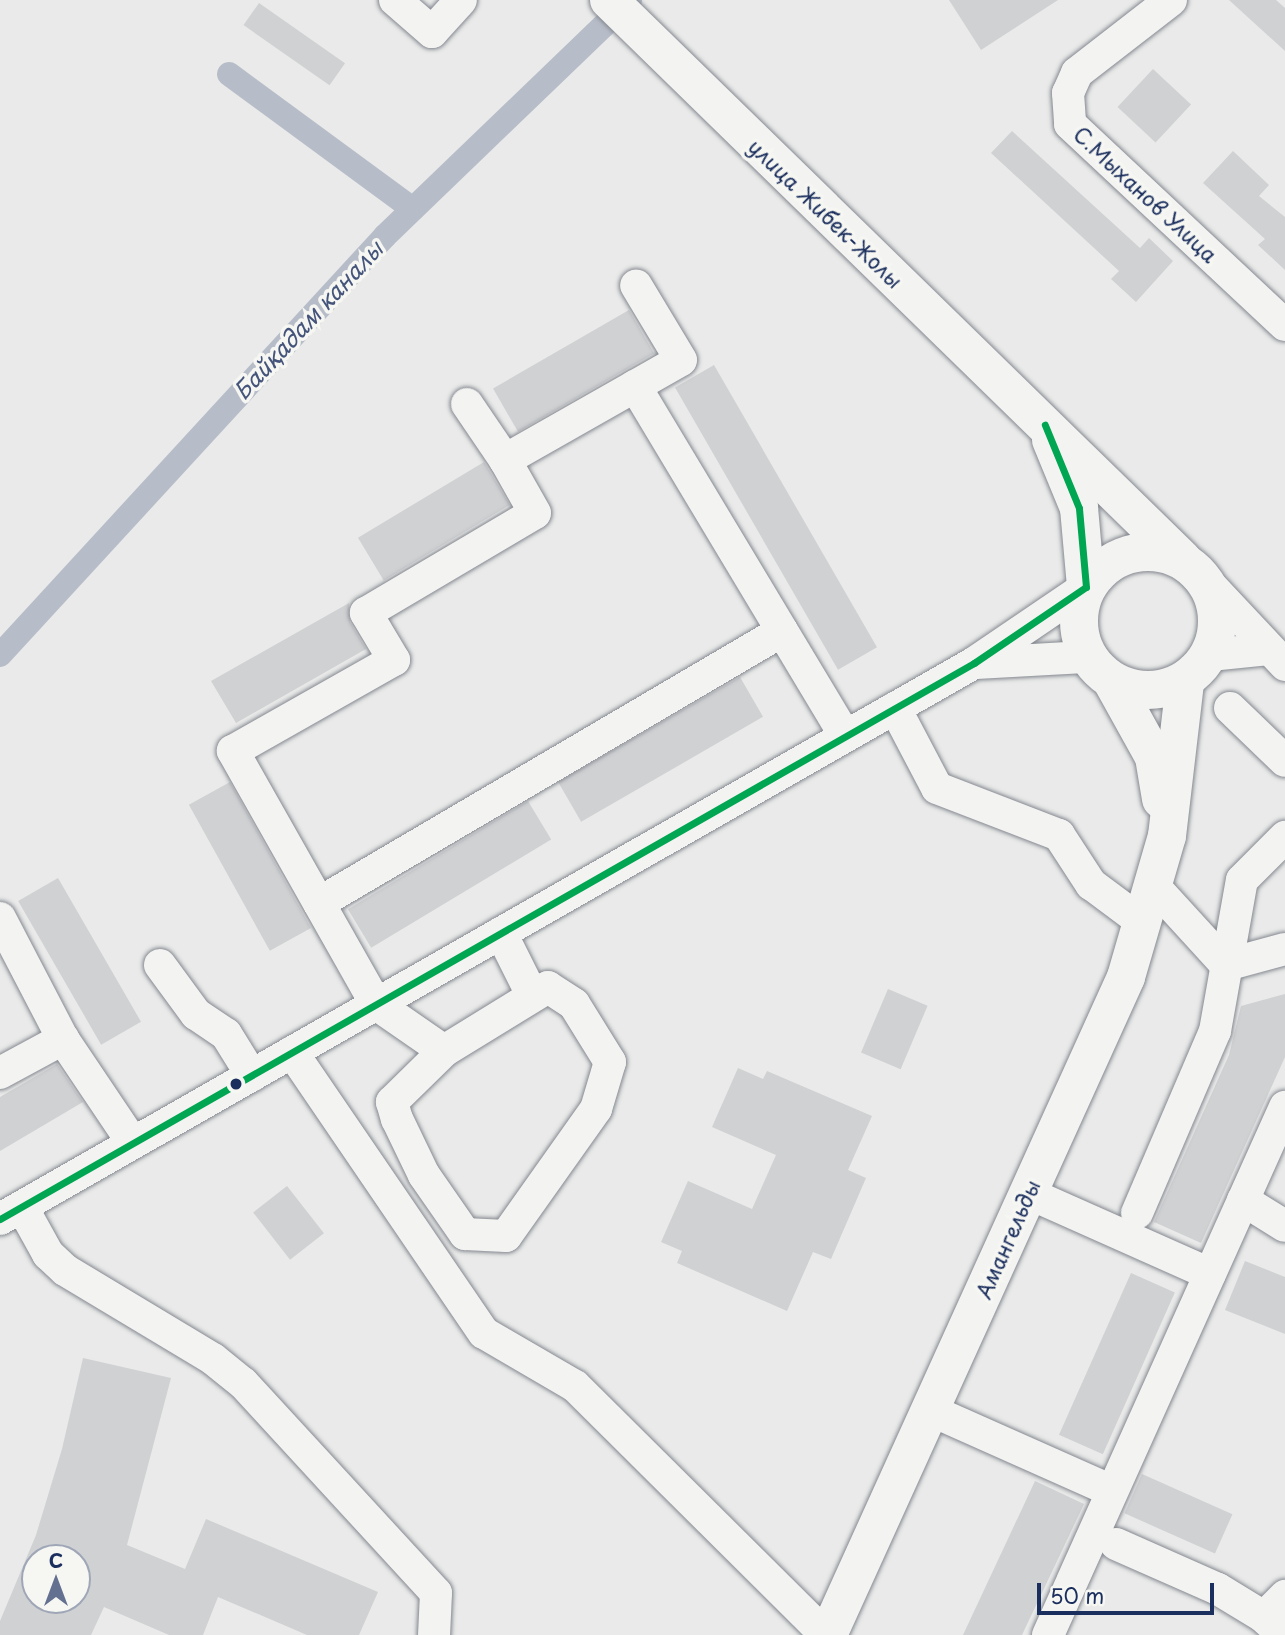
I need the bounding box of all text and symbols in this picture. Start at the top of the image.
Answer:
street label: С.Мыханов Улица [1069,121,1223,267]
street label: улица Жибек-Жолы [743,132,909,294]
water label: Байқадам каналы [227,235,389,405]
unlabelled marker [229,1077,243,1091]
street label: Амангельды [970,1176,1044,1302]
north arrow [21,1544,91,1614]
text: С [49,1546,63,1574]
scale bar [1040,1568,1217,1612]
text: 50 m [1050,1579,1104,1611]

